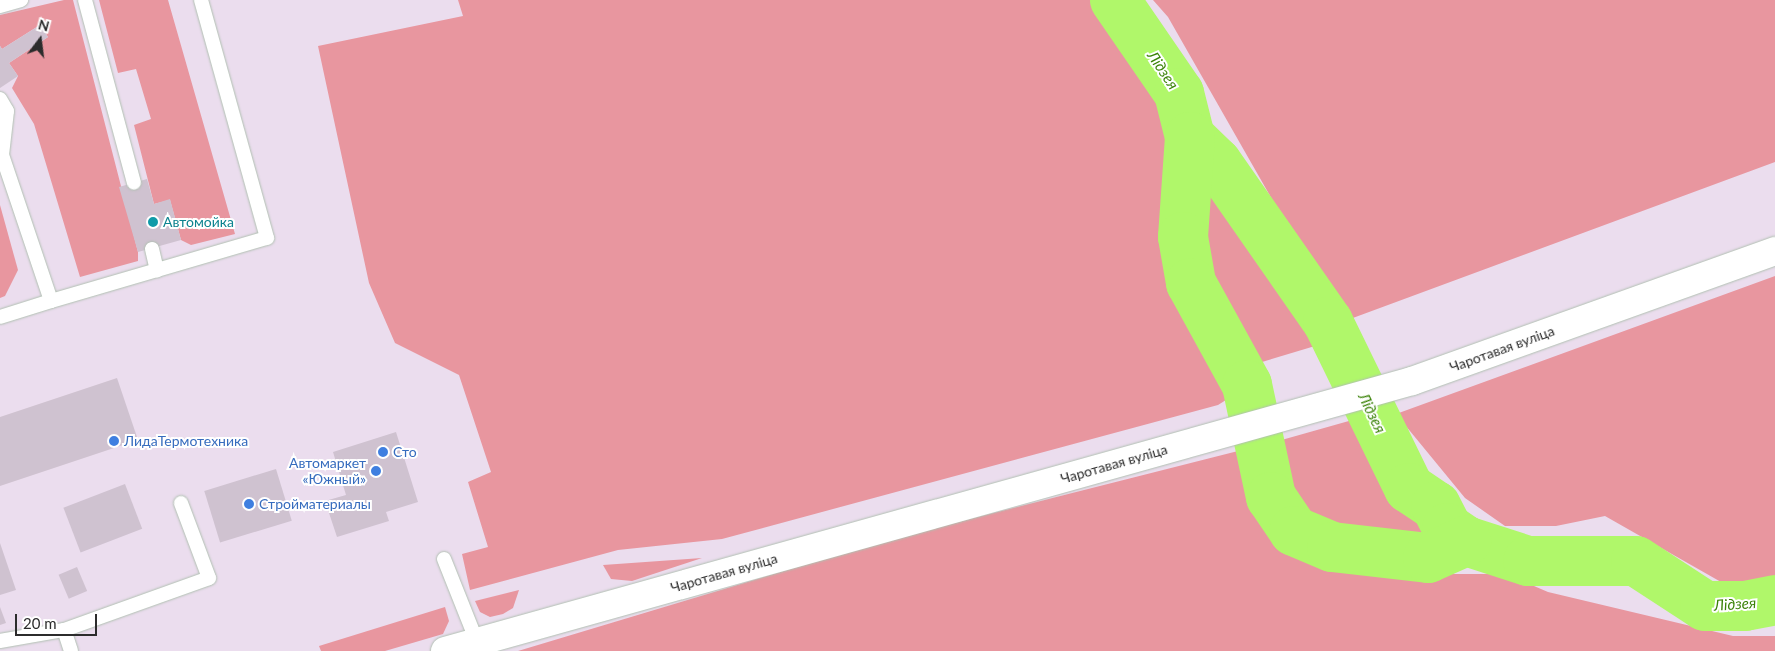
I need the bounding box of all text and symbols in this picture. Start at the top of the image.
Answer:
north arrow [15,15,65,65]
text: N [37,15,51,35]
water label: Лідзея [1144,47,1182,93]
place label: Автомойка [163,214,234,230]
marker: Автомойка [147,216,159,228]
street label: Чаротавая вуліца [1447,322,1557,376]
water label: Лідзея [1355,390,1389,436]
place label: ЛидаТермотехника [124,433,248,449]
marker: ЛидаТермотехника [108,435,120,447]
street label: Чаротавая вуліца [1059,441,1169,487]
place label: Сто [393,444,417,460]
marker: Сто [377,446,389,458]
place label: Автомаркет «Южный» [289,455,366,488]
marker: Автомаркет «Южный» [370,465,382,477]
place label: Стройматериалы [259,496,371,512]
marker: Стройматериалы [243,498,255,510]
street label: Чаротавая вуліца [669,550,779,596]
water label: Лідзея [1713,594,1757,614]
scale bar [18,604,100,636]
text: 20 m [23,614,57,632]

